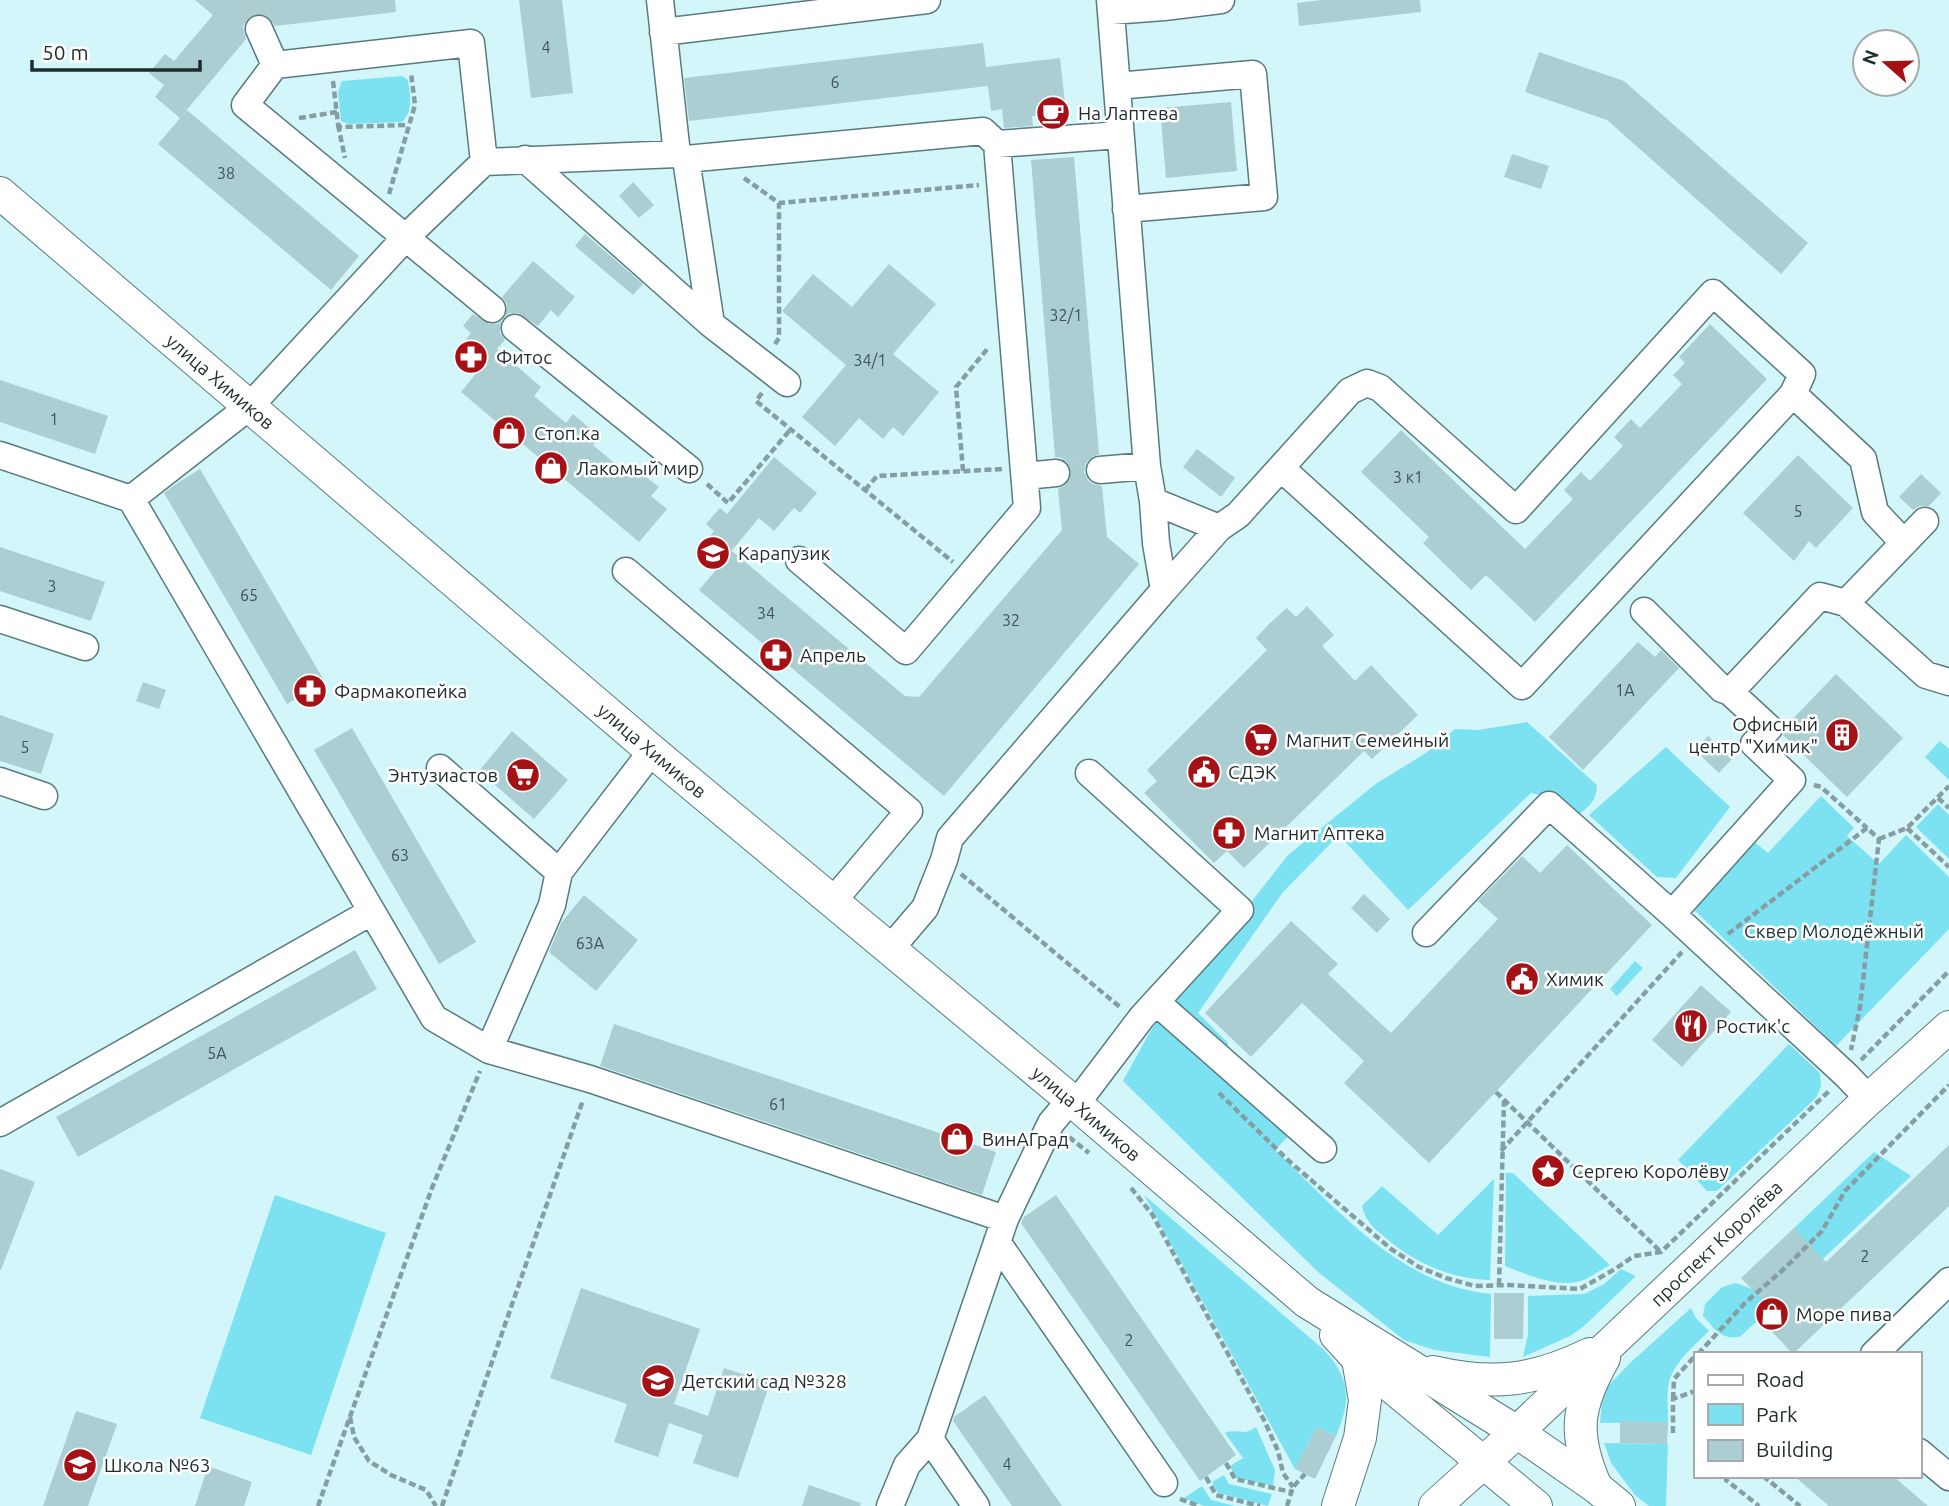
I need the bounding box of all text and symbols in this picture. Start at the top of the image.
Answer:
scale bar [32,28,200,72]
north arrow [1851,28,1921,98]
house number: 4 [541,38,551,56]
text: 50 m [42,40,89,64]
text: N [1857,47,1883,68]
house number: 6 [830,73,840,91]
cafe icon: На Лаптева [1034,94,1072,132]
place label: На Лаптева [1078,102,1178,124]
house number: 38 [217,164,235,182]
house number: 32/1 [1050,306,1082,324]
street label: улица Химиков [162,329,279,434]
pharmacy icon: Фитос [452,338,490,376]
place label: Фитос [496,346,552,368]
house number: 34/1 [854,351,886,369]
house number: 1 [49,410,59,428]
shop icon: Стоп.ка [490,414,528,452]
place label: Стоп.ка [534,422,600,444]
shop icon: Лакомый мир [532,449,570,487]
place label: Лакомый мир [576,457,699,479]
house number: 3 к1 [1393,468,1423,486]
house number: 5 [1793,502,1803,520]
school or university icon: Карапузик [694,534,732,572]
place label: Карапузик [738,542,831,564]
house number: 3 [47,577,57,595]
house number: 65 [240,586,258,604]
house number: 34 [757,604,775,622]
house number: 32 [1002,611,1020,629]
pharmacy icon: Апрель [757,636,795,674]
place label: Апрель [800,644,866,666]
pharmacy icon: Фармакопейка [291,672,329,710]
place label: Фармакопейка [334,680,467,702]
house number: 1А [1615,681,1635,699]
street label: улица Химиков [593,698,711,803]
place label: Офисный центр "Химик" [1688,713,1818,757]
building icon: Офисный центр "Химик" [1823,716,1861,754]
supermarket icon: Магнит Семейный [1242,721,1280,759]
place label: Магнит Семейный [1286,729,1449,751]
house number: 5 [20,738,30,756]
public building icon: СДЭК [1185,753,1223,791]
supermarket icon: Энтузиастов [504,756,542,794]
place label: СДЭК [1228,761,1277,783]
place label: Энтузиастов [388,764,498,786]
pharmacy icon: Магнит Аптека [1210,814,1248,852]
place label: Магнит Аптека [1254,822,1385,844]
house number: 63 [391,846,409,864]
park label: Сквер Молодёжный [1744,920,1924,942]
house number: 63А [576,934,605,952]
public building icon: Химик [1503,960,1541,998]
place label: Химик [1546,968,1604,990]
restaurant icon: Ростик'с [1672,1007,1710,1045]
place label: Ростик'с [1716,1015,1790,1037]
house number: 5А [207,1044,227,1062]
street label: улица Химиков [1028,1061,1145,1166]
house number: 61 [769,1095,787,1113]
shop icon: ВинАГрад [938,1120,976,1158]
place label: ВинАГрад [982,1128,1069,1150]
place icon: Сергею Королёву [1529,1152,1567,1190]
place label: Сергею Королёву [1572,1160,1729,1182]
street label: проспект Королёва [1646,1176,1787,1311]
house number: 2 [1860,1247,1870,1265]
shop icon: Море пива [1753,1295,1791,1333]
place label: Море пива [1796,1303,1892,1325]
house number: 2 [1124,1331,1134,1349]
legend [1694,1352,1921,1478]
school or university icon: Детский сад №328 [639,1362,677,1400]
text: Road [1756,1367,1804,1391]
place label: Детский сад №328 [682,1370,847,1392]
text: Park [1756,1402,1798,1426]
text: Building [1756,1437,1833,1461]
school or university icon: Школа №63 [61,1446,99,1484]
place label: Школа №63 [104,1454,211,1476]
house number: 4 [1002,1455,1012,1473]

